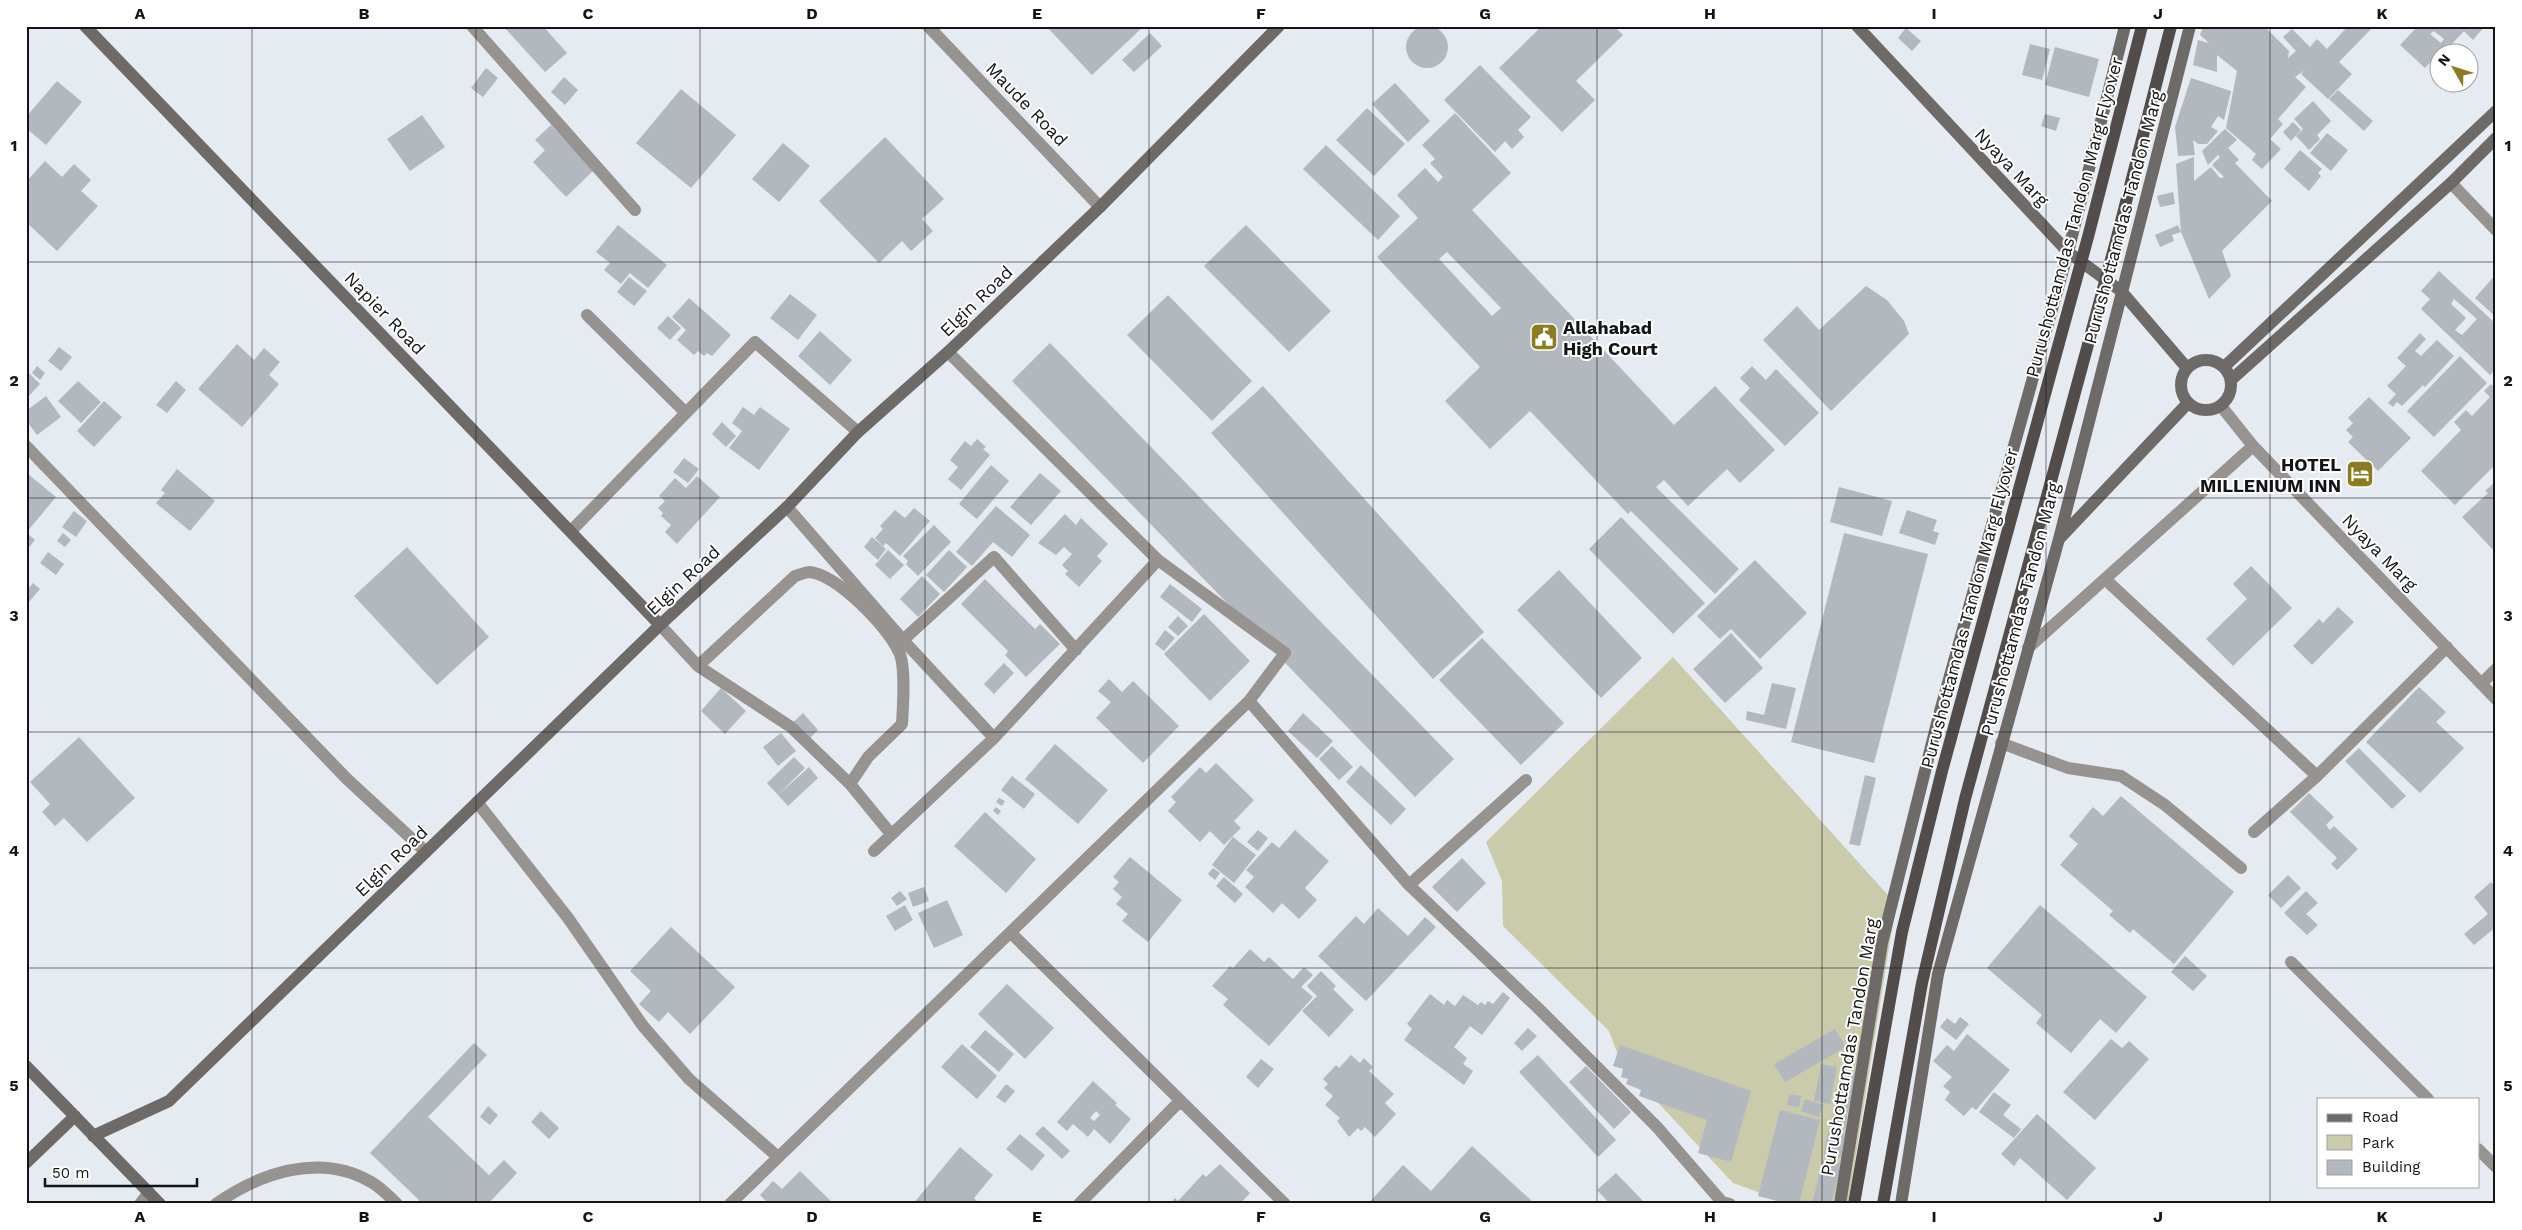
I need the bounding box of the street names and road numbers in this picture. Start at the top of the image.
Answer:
street label: Purushottamdas Tandon Marg Flyover [2021,54,2127,380]
street label: Maude Road [982,58,1072,150]
street label: Purushottamdas Tandon Marg [2079,88,2167,346]
street label: Nyaya Marg [1971,124,2054,211]
street label: Elgin Road [935,261,1017,341]
street label: Napier Road [340,267,430,359]
street label: Purushottamdas Tandon Marg Flyover [1916,445,2022,771]
street label: Purushottamdas Tandon Marg [1976,480,2064,738]
street label: Nyaya Marg [2338,509,2422,595]
street label: Elgin Road [642,541,724,619]
street label: Elgin Road [350,821,432,901]
street label: Purushottamdas Tandon Marg [1816,916,1882,1178]

